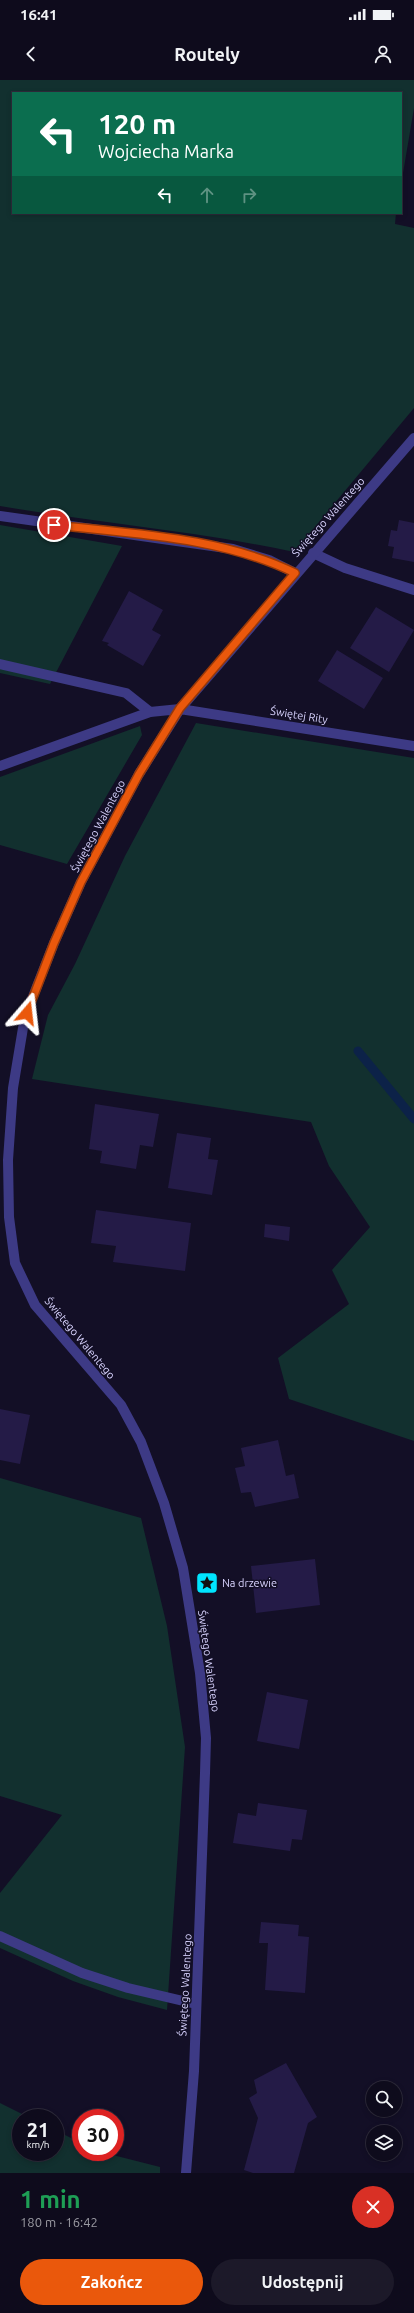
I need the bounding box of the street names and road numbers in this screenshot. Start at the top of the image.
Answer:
street label: Świętego Walentego [288,474,367,559]
street label: Świętej Rity [270,704,329,726]
street label: Świętego Walentego [68,777,127,874]
street label: Świętego Walentego [42,1294,118,1381]
street label: Świętego Walentego [196,1609,223,1713]
street label: Świętego Walentego [175,1933,194,2037]

